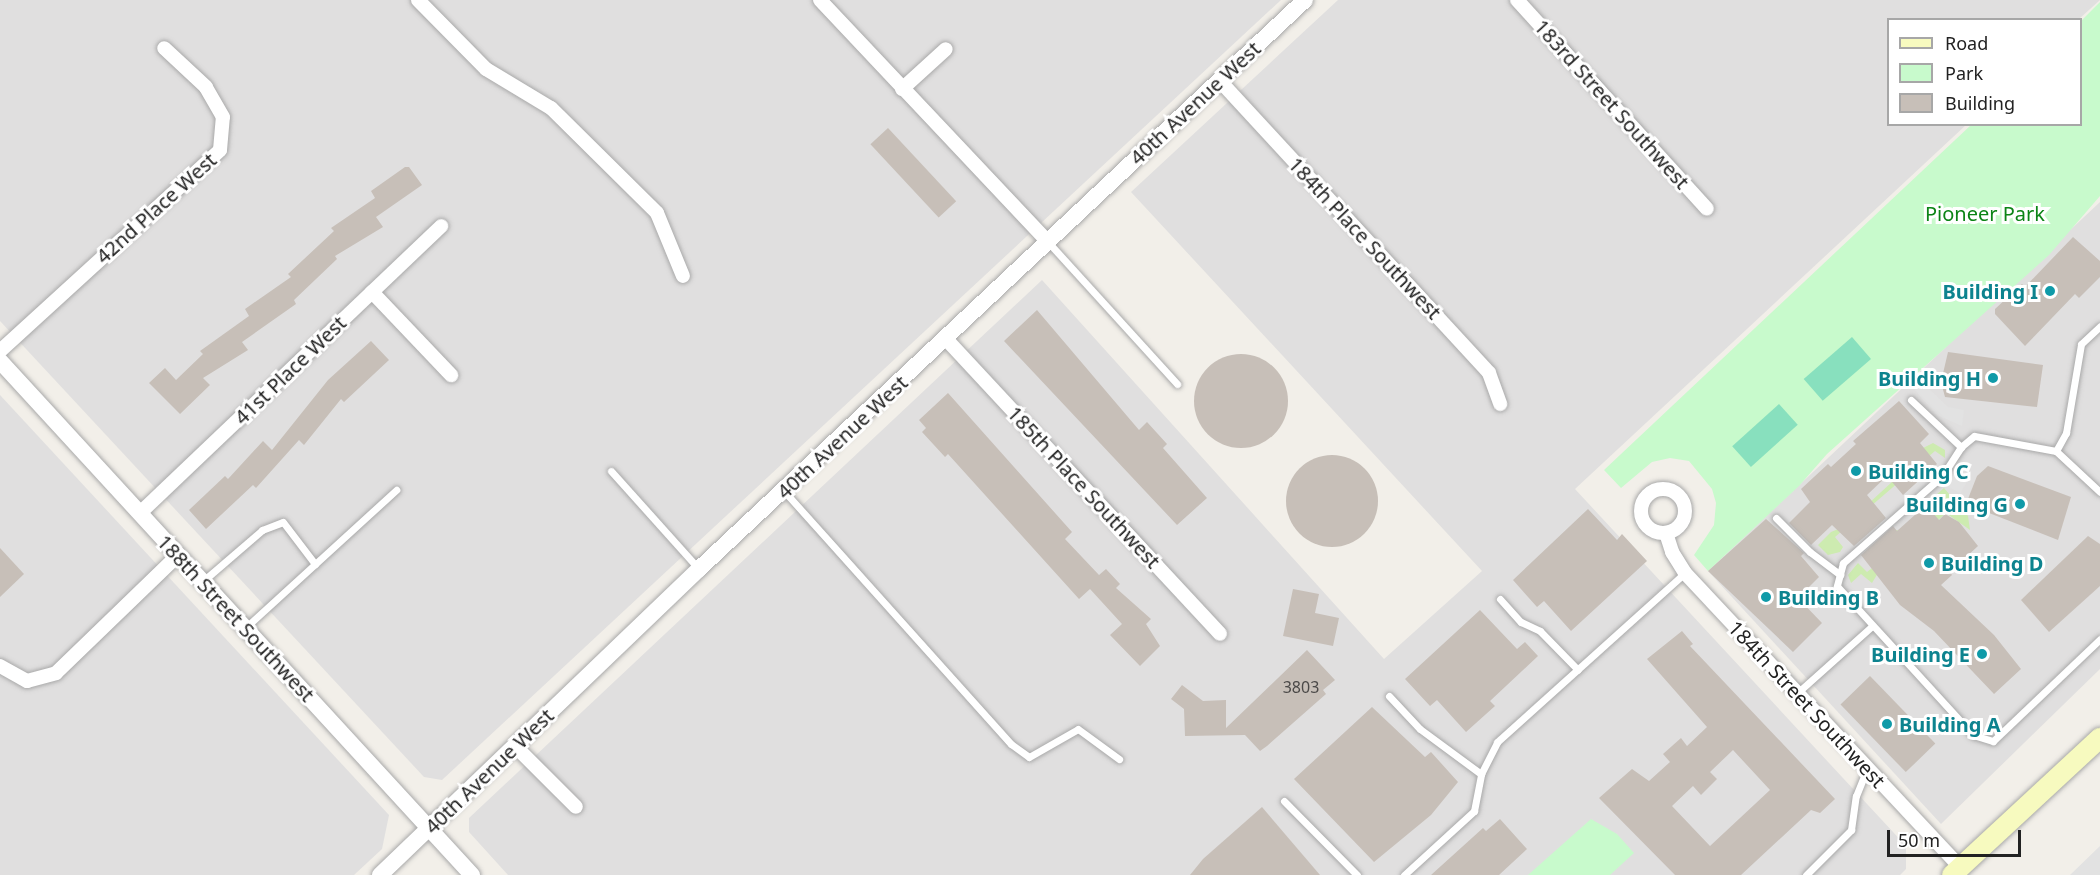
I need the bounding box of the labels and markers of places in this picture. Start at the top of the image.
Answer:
place label: Building I [1943,279,2038,303]
marker: Building I [2043,284,2057,298]
place label: Building H [1878,366,1981,390]
marker: Building H [1986,371,2000,385]
place label: Building C [1868,459,1969,483]
marker: Building C [1849,464,1863,478]
place label: Building G [1906,492,2008,516]
marker: Building G [2013,497,2027,511]
place label: Building D [1941,551,2043,575]
marker: Building D [1922,556,1936,570]
place label: Building B [1778,585,1879,609]
marker: Building B [1759,590,1773,604]
place label: Building E [1871,642,1970,666]
marker: Building E [1975,647,1989,661]
place label: Building A [1899,712,2001,736]
marker: Building A [1880,717,1894,731]

